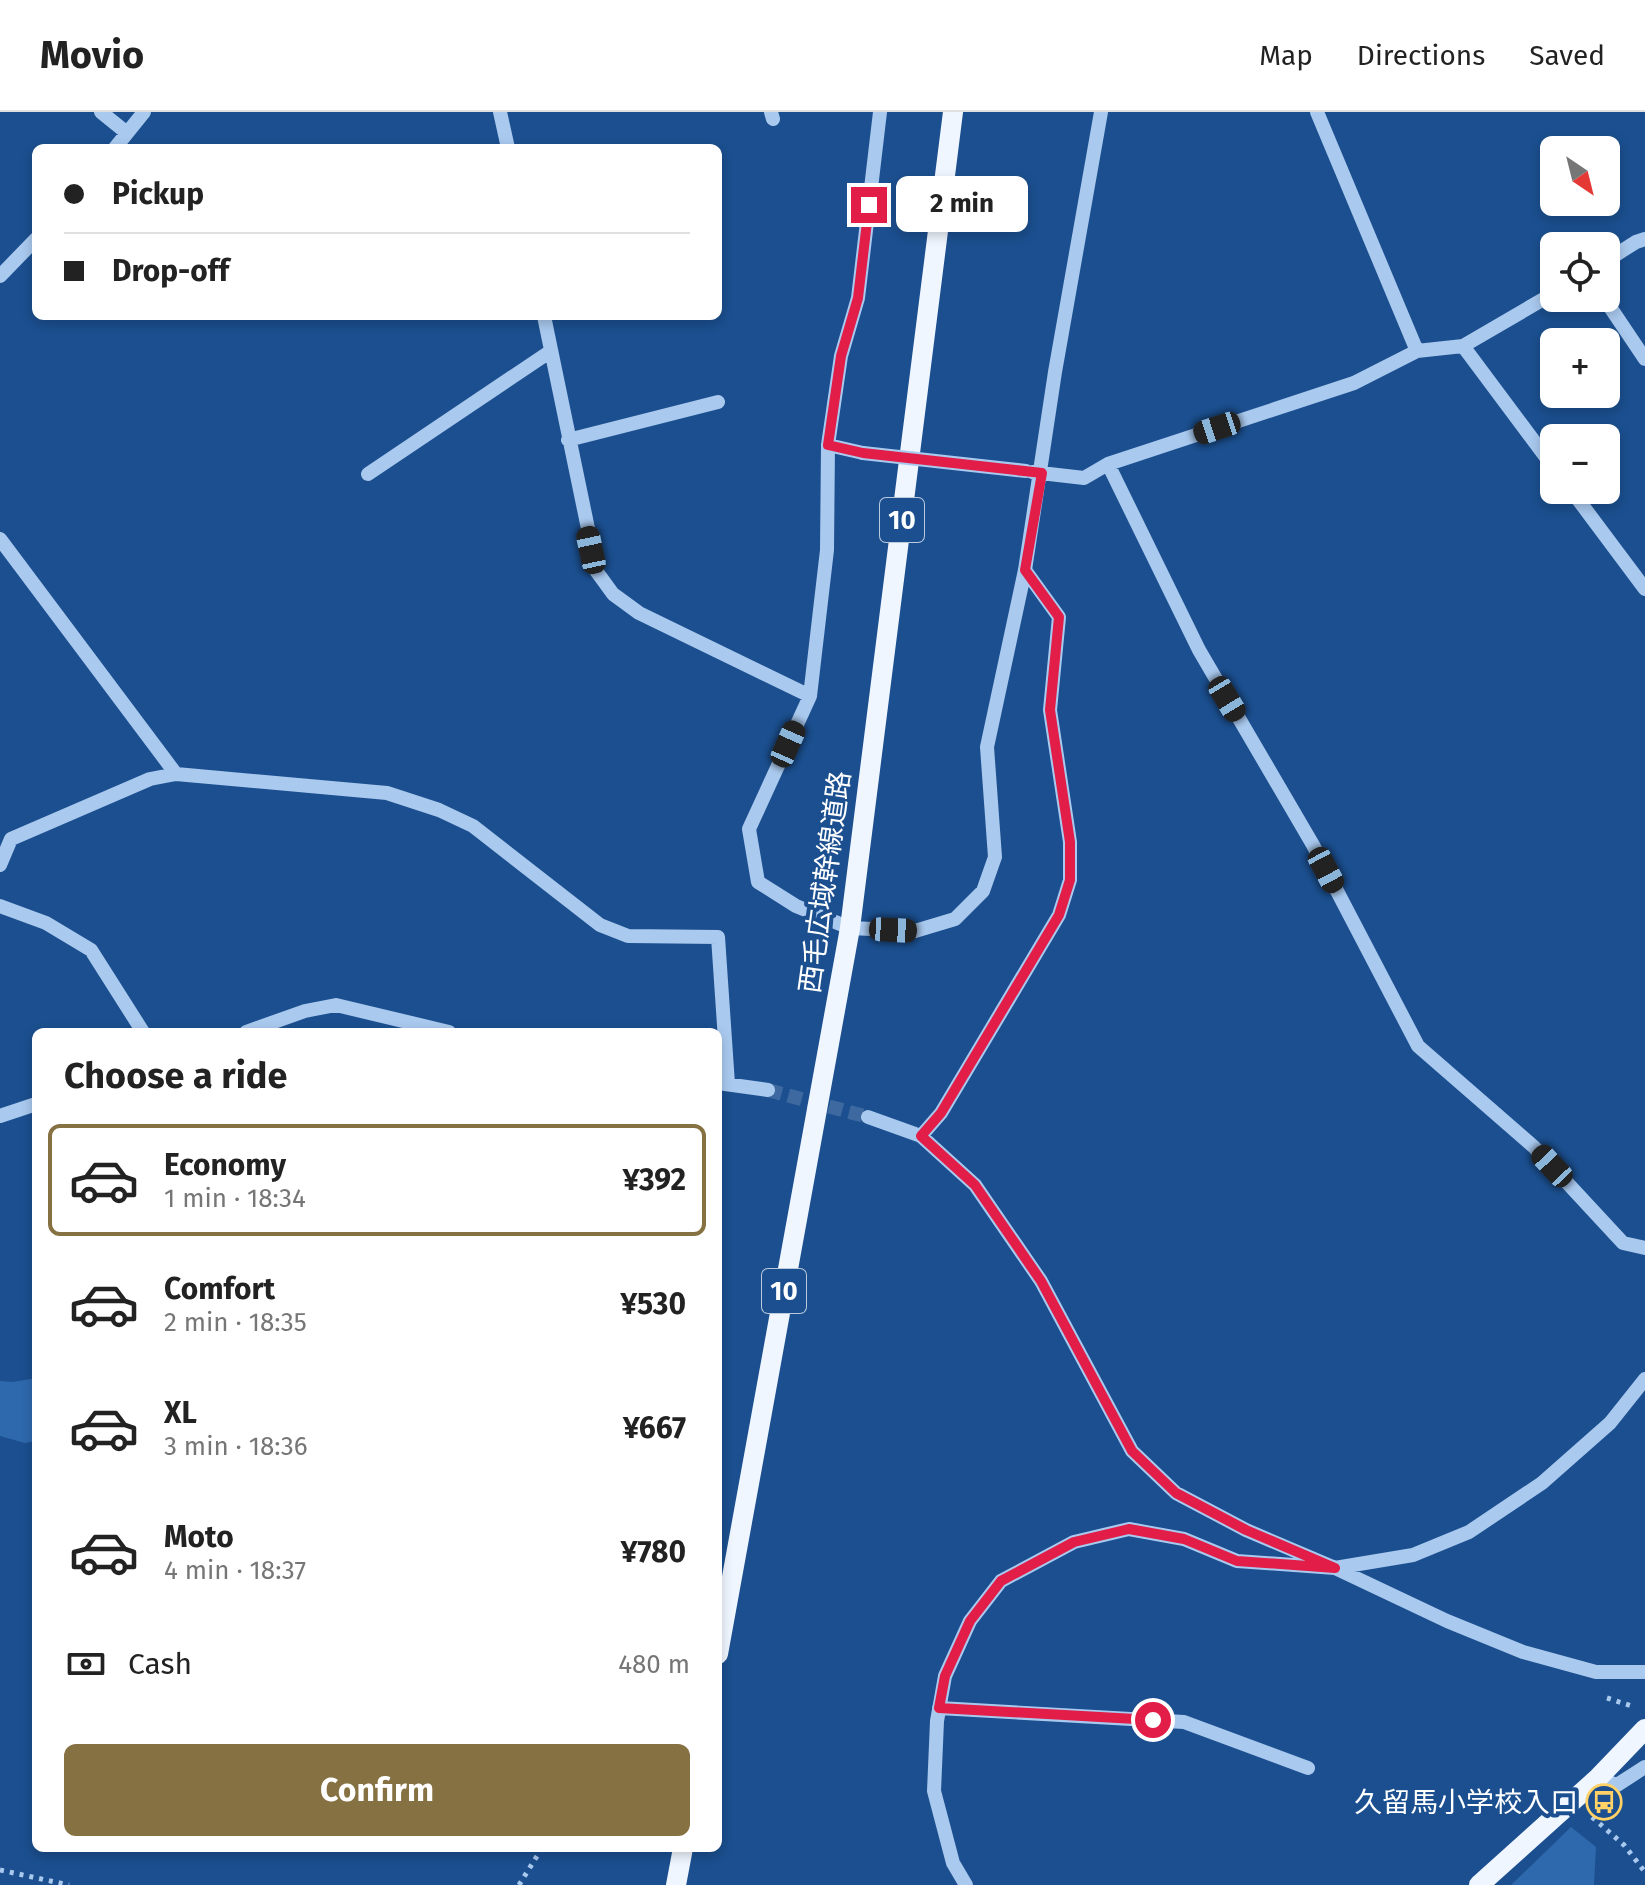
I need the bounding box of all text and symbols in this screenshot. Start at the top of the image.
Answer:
text: Movio [40,32,144,78]
text: Map [1259,39,1313,72]
text: Directions [1357,39,1485,72]
text: Saved [1529,39,1605,72]
north arrow [1540,136,1620,216]
map controls [1540,136,1620,504]
text: Pickup [112,176,204,212]
callout: 2 min [897,177,1029,233]
route end [851,187,887,223]
text: 2 min [930,188,994,219]
button: locate [1540,232,1620,312]
text: Drop-off [112,253,229,289]
button: + [1540,328,1620,408]
car [1190,409,1244,447]
button: − [1540,424,1620,504]
road number: 10 [880,498,924,542]
car [574,524,608,576]
car [1204,672,1250,726]
car [767,717,809,771]
street label: 西毛広域幹線道路 [793,769,857,995]
car [1304,843,1348,897]
car [868,917,918,943]
text: Choose a ride [64,1054,287,1098]
car [1527,1140,1577,1192]
icon: car [68,1144,140,1216]
text: Economy [164,1147,286,1183]
text: ¥392 [622,1162,686,1198]
text: 1 min · 18:34 [164,1183,306,1214]
icon: car [68,1268,140,1340]
road number: 10 [762,1269,806,1313]
text: Comfort [164,1271,275,1307]
text: ¥530 [620,1286,686,1322]
text: 2 min · 18:35 [164,1307,307,1338]
icon: car [68,1392,140,1464]
text: XL [164,1395,197,1431]
text: ¥667 [623,1410,686,1446]
text: 3 min · 18:36 [164,1431,308,1462]
icon: car [68,1516,140,1588]
text: Moto [164,1519,234,1555]
text: ¥780 [620,1534,686,1570]
text: 4 min · 18:37 [164,1555,306,1586]
icon: cash [64,1642,108,1686]
text: Cash [128,1646,192,1682]
text: 480 m [618,1649,690,1680]
route start [1135,1702,1171,1738]
button: Confirm [64,1744,690,1836]
bus stop icon: 久留馬小学校入口 [1585,1783,1623,1821]
place label: 久留馬小学校入口 [1354,1786,1578,1819]

